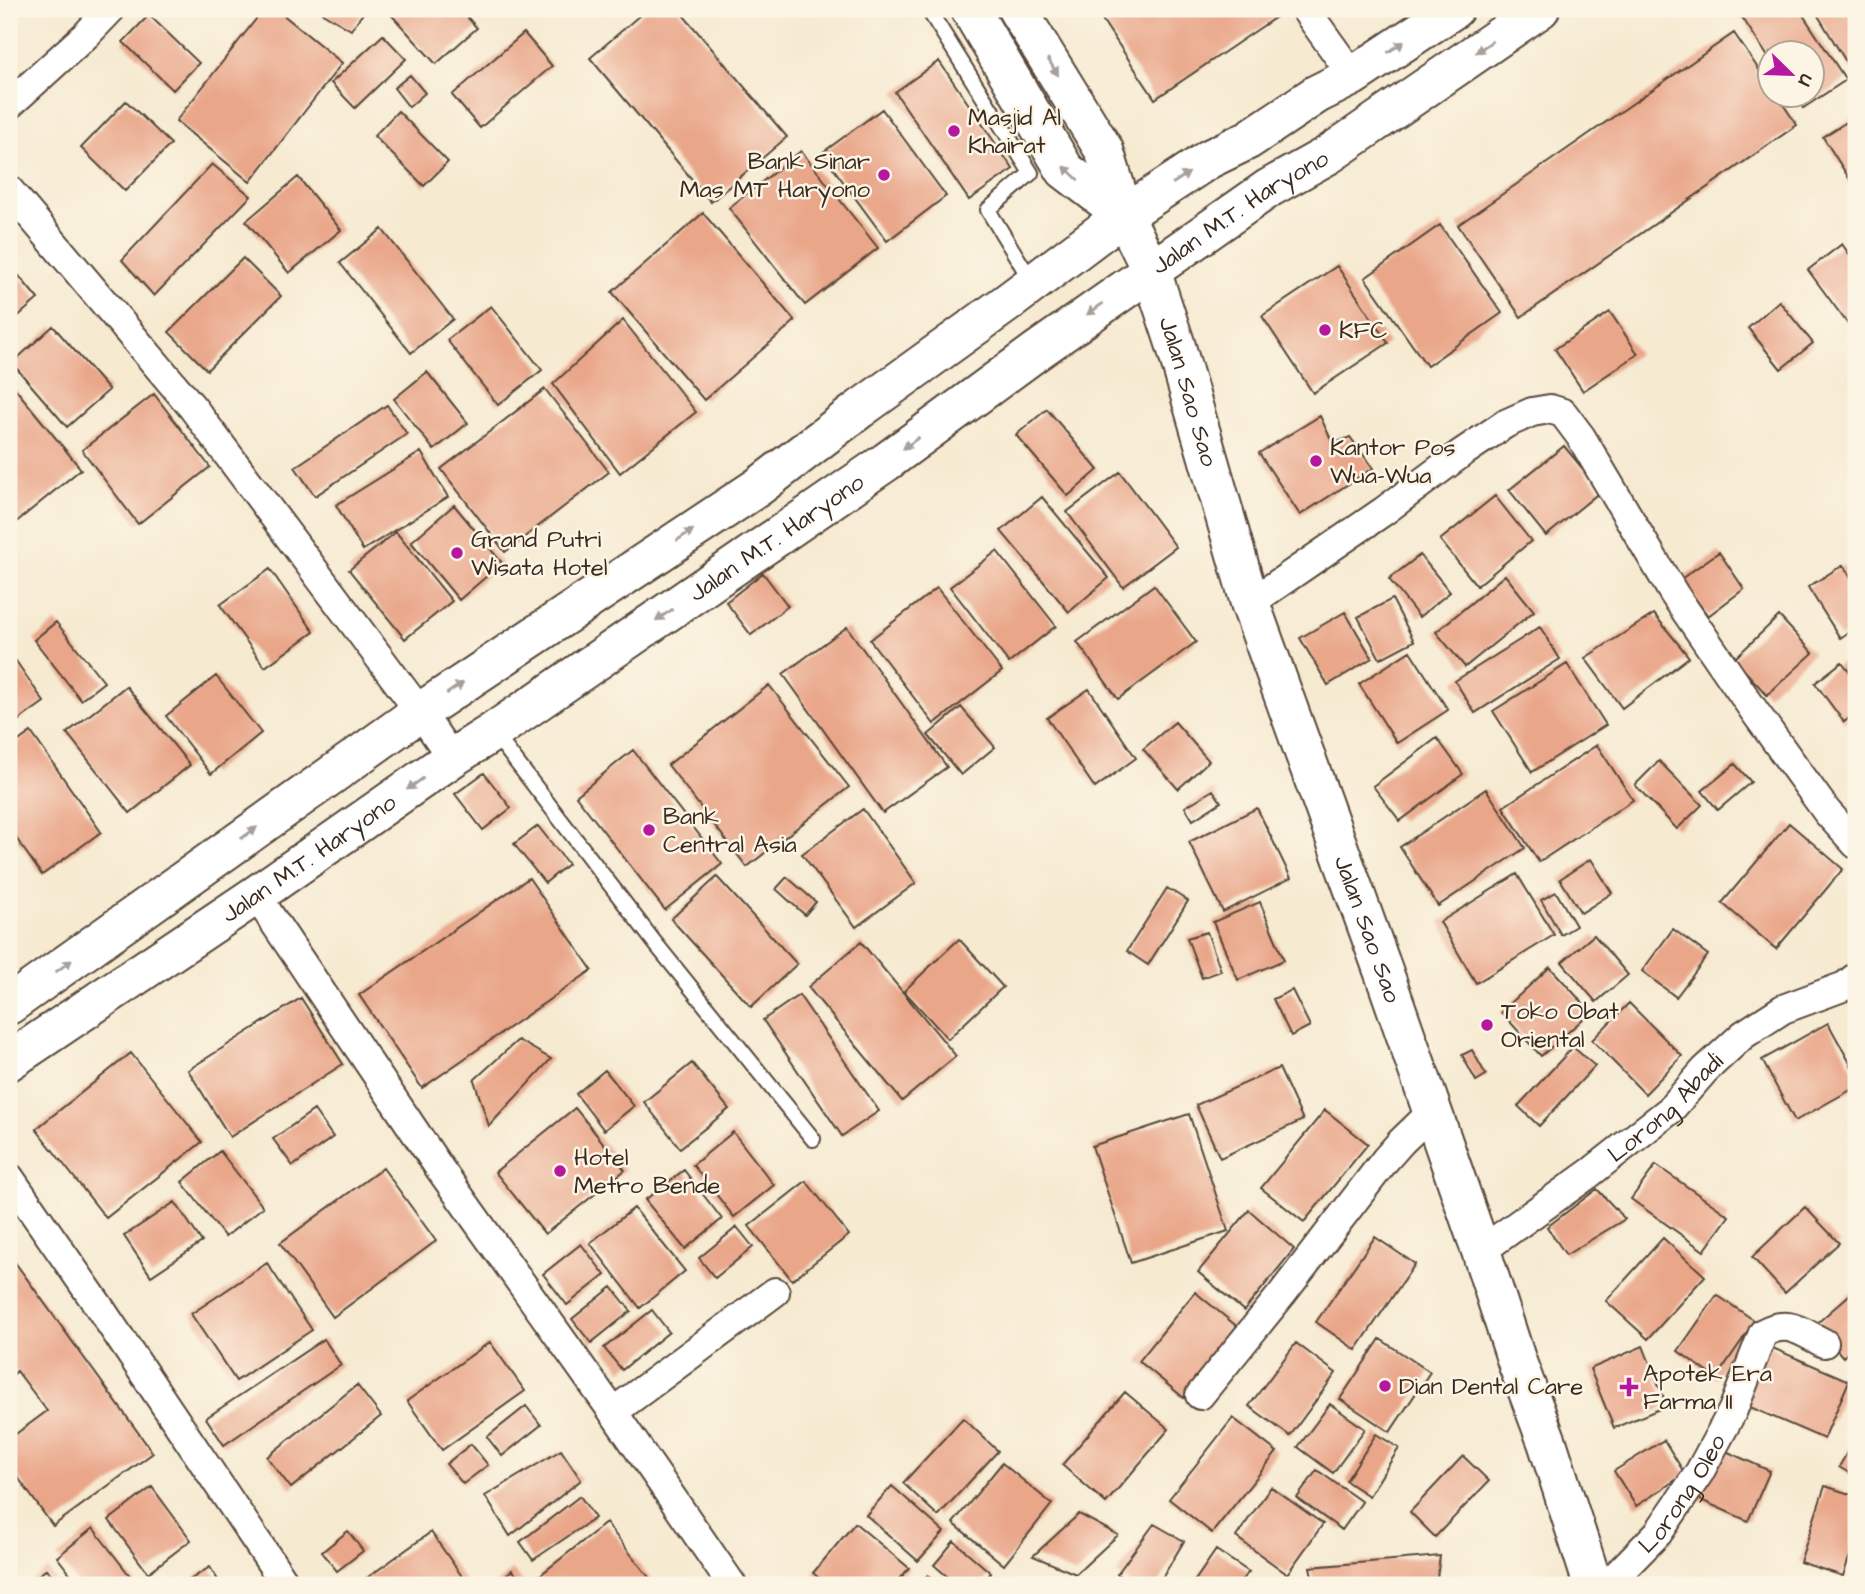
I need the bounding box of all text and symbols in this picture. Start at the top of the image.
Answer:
north arrow [1756,38,1826,108]
one-way arrow [1387,41,1406,54]
one-way arrow [1474,41,1494,54]
one-way arrow [1047,57,1060,76]
text: U [1791,70,1820,91]
place label: Masjid Al Khairat [968,101,1061,163]
marker: Masjid Al Khairat [946,123,962,139]
street label: Jalan M.T. Haryono [1145,142,1336,283]
place label: Bank Sinar Mas MT Haryono [680,145,870,208]
one-way arrow [1063,165,1080,181]
marker: Bank Sinar Mas MT Haryono [876,167,892,183]
one-way arrow [1172,171,1191,184]
one-way arrow [1086,302,1104,316]
street label: Jalan Sao Sao [1149,312,1226,471]
place label: KFC [1339,314,1387,348]
marker: KFC [1317,322,1333,338]
place label: Kantor Pos Wua-Wua [1330,431,1456,493]
one-way arrow [902,436,921,450]
marker: Kantor Pos Wua-Wua [1308,453,1324,469]
street label: Jalan M.T. Haryono [682,466,872,610]
place label: Grand Putri Wisata Hotel [471,523,607,585]
one-way arrow [676,529,695,542]
marker: Grand Putri Wisata Hotel [449,545,465,561]
one-way arrow [655,608,673,622]
one-way arrow [446,681,464,695]
one-way arrow [406,777,424,791]
street label: Jalan M.T. Haryono [215,786,404,931]
place label: Bank Central Asia [663,800,797,862]
marker: Bank Central Asia [641,822,657,838]
one-way arrow [240,827,258,841]
street label: Jalan Sao Sao [1325,851,1409,1008]
one-way arrow [55,959,73,973]
place label: Toko Obat Oriental [1501,995,1619,1057]
marker: Toko Obat Oriental [1479,1017,1495,1033]
street label: Lorong Abadi [1601,1045,1731,1171]
place label: Hotel Metro Bende [574,1141,720,1203]
marker: Hotel Metro Bende [552,1163,568,1179]
place label: Apotek Era Farma II [1643,1357,1772,1419]
place label: Dian Dental Care [1399,1370,1583,1404]
marker: Dian Dental Care [1377,1378,1393,1394]
marker: Apotek Era Farma II [1621,1379,1637,1395]
street label: Lorong Oleo [1631,1428,1735,1562]

